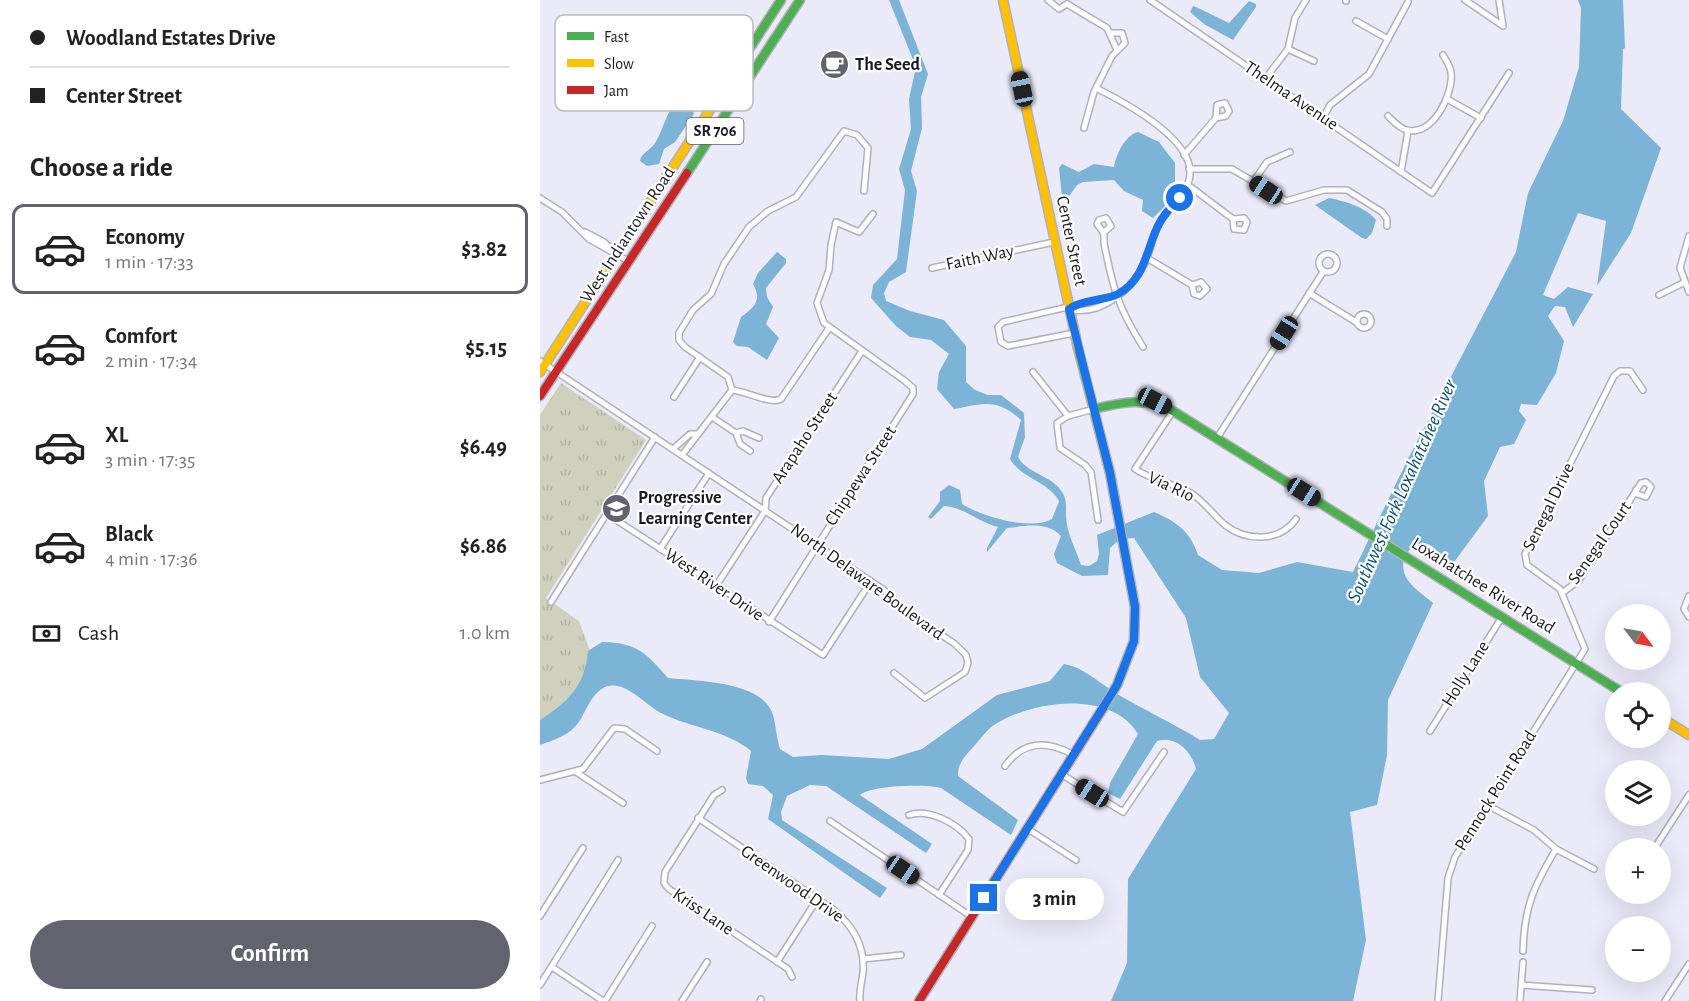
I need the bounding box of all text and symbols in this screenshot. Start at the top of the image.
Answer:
legend [555,15,753,111]
text: Woodland Estates Drive [66,27,276,49]
text: Fast [604,29,629,45]
cafe icon: The Seed [818,49,850,81]
text: Slow [604,56,634,72]
place label: The Seed [855,56,921,74]
street label: Thelma Avenue [1241,58,1341,134]
car [1009,70,1035,108]
text: Jam [604,83,629,99]
text: Center Street [66,85,182,107]
road number: SR 706 [686,118,744,144]
text: Choose a ride [30,154,173,181]
street label: West Indiantown Road [577,164,679,306]
car [1246,173,1286,207]
route start [1166,184,1193,211]
street label: Center Street [1053,194,1089,288]
icon: car [33,222,87,276]
text: Economy [105,226,185,248]
text: $3.82 [461,238,507,260]
street label: Faith Way [944,242,1016,274]
text: 1 min · 17:33 [105,252,194,272]
car [1267,313,1301,353]
icon: car [33,321,87,375]
text: Comfort [105,325,177,347]
text: $5.15 [465,337,507,359]
text: 2 min · 17:34 [105,351,197,371]
water label: Southwest Fork Loxahatchee River [1344,376,1460,605]
car [1135,385,1175,417]
street label: Arapaho Street [769,389,841,487]
icon: car [33,420,87,474]
street label: Chippewa Street [822,423,900,529]
text: XL [105,424,128,446]
text: $6.49 [460,436,507,458]
text: 3 min · 17:35 [105,450,195,470]
street label: Senegal Drive [1520,460,1578,554]
street label: Via Rio [1145,468,1197,506]
car [1284,475,1324,509]
place label: Progressive Learning Center [638,489,753,528]
school or university icon: Progressive Learning Center [601,492,633,524]
street label: Senegal Court [1565,498,1635,588]
icon: car [33,519,87,573]
street label: North Delaware Boulevard [787,520,947,644]
text: Black [105,523,153,545]
text: $6.86 [460,535,507,557]
street label: Loxahatchee River Road [1408,535,1558,637]
street label: West River Drive [661,545,767,625]
text: 4 min · 17:36 [105,549,198,569]
north arrow [1605,604,1671,670]
map controls [1605,604,1671,982]
icon: cash [30,617,63,650]
text: Cash [78,622,119,644]
text: 1.0 km [460,623,510,643]
street label: Holly Lane [1439,638,1493,710]
button: locate [1605,682,1671,748]
street label: Pennock Point Road [1452,728,1540,854]
button: layers [1605,760,1671,826]
car [1072,776,1112,810]
button: + [1605,838,1671,904]
street label: Greenwood Drive [737,842,847,926]
car [883,852,923,888]
callout: 3 min [1005,877,1104,919]
route end [970,884,997,911]
street label: Kriss Lane [669,885,737,939]
text: 3 min [1033,889,1076,909]
button: − [1605,916,1671,982]
button: Confirm [30,920,510,989]

